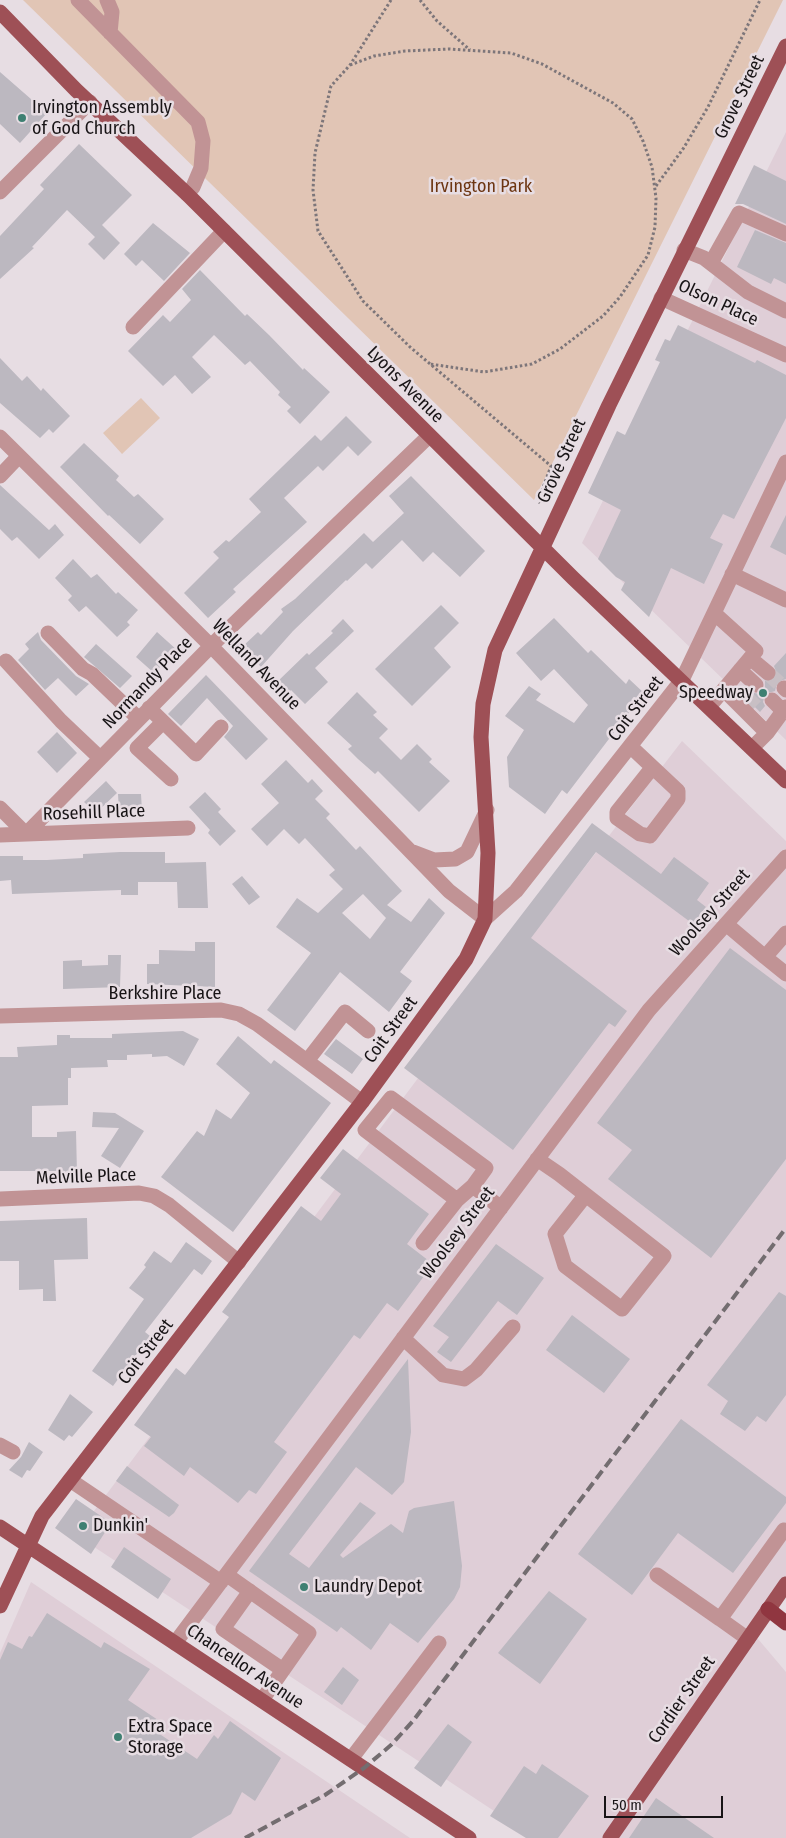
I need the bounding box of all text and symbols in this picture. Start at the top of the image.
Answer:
street label: Grove Street [710,51,770,143]
place label: Irvington Assembly of God Church [32,97,172,140]
marker: Irvington Assembly of God Church [16,112,28,124]
park label: Irvington Park [430,176,532,198]
street label: Olson Place [675,275,761,331]
street label: Lyons Avenue [362,342,448,428]
street label: Grove Street [533,415,591,507]
street label: Welland Avenue [207,615,305,715]
street label: Normandy Place [99,632,197,734]
street label: Coit Street [604,672,668,746]
place label: Speedway [679,682,753,704]
marker: Speedway [757,687,769,699]
street label: Rosehill Place [42,800,146,826]
street label: Woolsey Street [665,865,755,961]
street label: Berkshire Place [109,983,221,1005]
street label: Coit Street [360,992,422,1068]
street label: Melville Place [35,1164,137,1190]
street label: Woolsey Street [416,1183,500,1283]
street label: Coit Street [114,1315,178,1389]
place label: Dunkin' [93,1515,148,1537]
marker: Dunkin' [77,1520,89,1532]
place label: Laundry Depot [314,1576,422,1598]
marker: Laundry Depot [298,1581,310,1593]
street label: Chancellor Avenue [182,1620,308,1714]
street label: Cordier Street [644,1652,720,1748]
place label: Extra Space Storage [128,1716,212,1758]
marker: Extra Space Storage [112,1731,124,1743]
scale bar [606,1786,725,1818]
text: 50 m [612,1796,642,1814]

